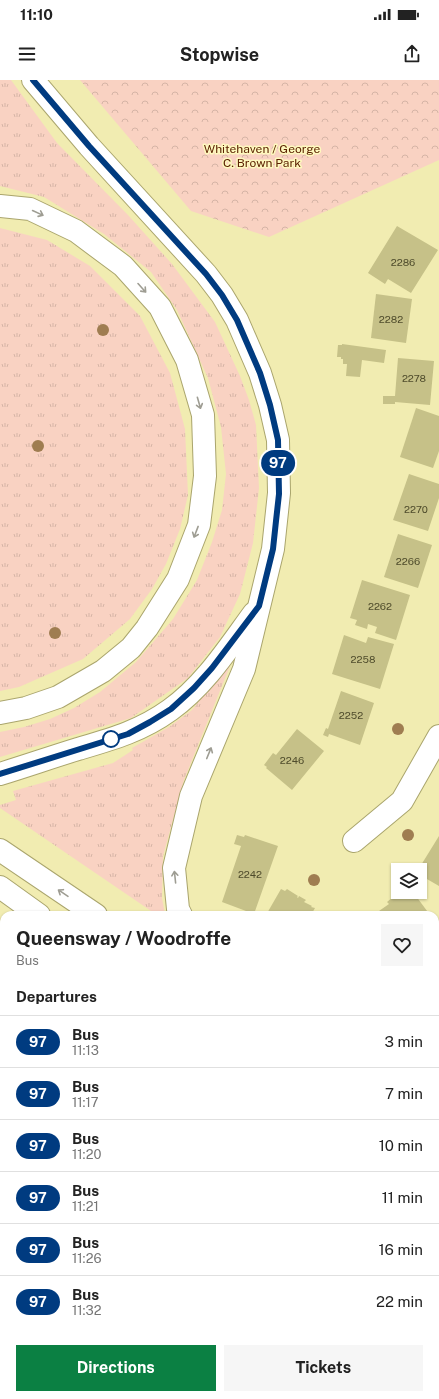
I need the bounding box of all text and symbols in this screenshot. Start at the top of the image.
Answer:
text: 11:10 [20,6,53,23]
icon: menu [16,43,38,65]
icon: share [401,43,423,65]
text: Stopwise [180,44,259,65]
park label: Whitehaven / George C. Brown Park [204,142,321,170]
one-way arrow [32,210,44,217]
house number: 2286 [391,256,415,268]
one-way arrow [138,283,147,293]
house number: 2282 [379,313,403,325]
house number: 2278 [402,372,426,384]
one-way arrow [196,396,204,409]
line badge: 97 [260,450,296,476]
text: 97 [269,455,287,471]
house number: 2270 [404,503,428,515]
one-way arrow [192,525,200,537]
house number: 2266 [396,555,420,567]
house number: 2262 [368,600,392,612]
house number: 2258 [351,653,375,665]
house number: 2252 [339,709,363,721]
unlabelled marker [102,730,120,748]
one-way arrow [206,747,214,759]
house number: 2246 [280,754,304,766]
map controls [391,863,427,899]
button: layers [391,863,427,899]
house number: 2242 [238,868,262,880]
one-way arrow [171,871,178,884]
one-way arrow [58,889,69,897]
button: heart [381,924,423,966]
text: Queensway / Woodroffe [16,927,231,949]
text: Bus [16,953,39,968]
text: Departures [16,988,97,1005]
text: Bus [72,1026,99,1043]
text: 3 min [384,1033,423,1050]
text: 97 [29,1034,47,1050]
text: 11:13 [72,1043,99,1058]
text: Bus [72,1078,99,1095]
text: 7 min [385,1085,423,1102]
text: 97 [29,1086,47,1102]
text: 11:17 [72,1095,99,1110]
text: Bus [72,1130,99,1147]
text: 10 min [379,1137,423,1154]
text: 97 [29,1138,47,1154]
text: 11:20 [72,1147,101,1162]
text: Bus [72,1182,99,1199]
text: 11 min [382,1189,423,1206]
text: 97 [29,1190,47,1206]
text: 11:21 [72,1199,99,1214]
text: Bus [72,1234,99,1251]
text: 16 min [378,1241,423,1258]
text: 97 [29,1242,47,1258]
text: 11:26 [72,1251,102,1266]
text: Bus [72,1286,99,1303]
text: 22 min [376,1293,423,1310]
text: 97 [29,1294,47,1310]
text: 11:32 [72,1303,101,1318]
button: Directions [16,1345,216,1391]
button: Tickets [224,1345,423,1391]

